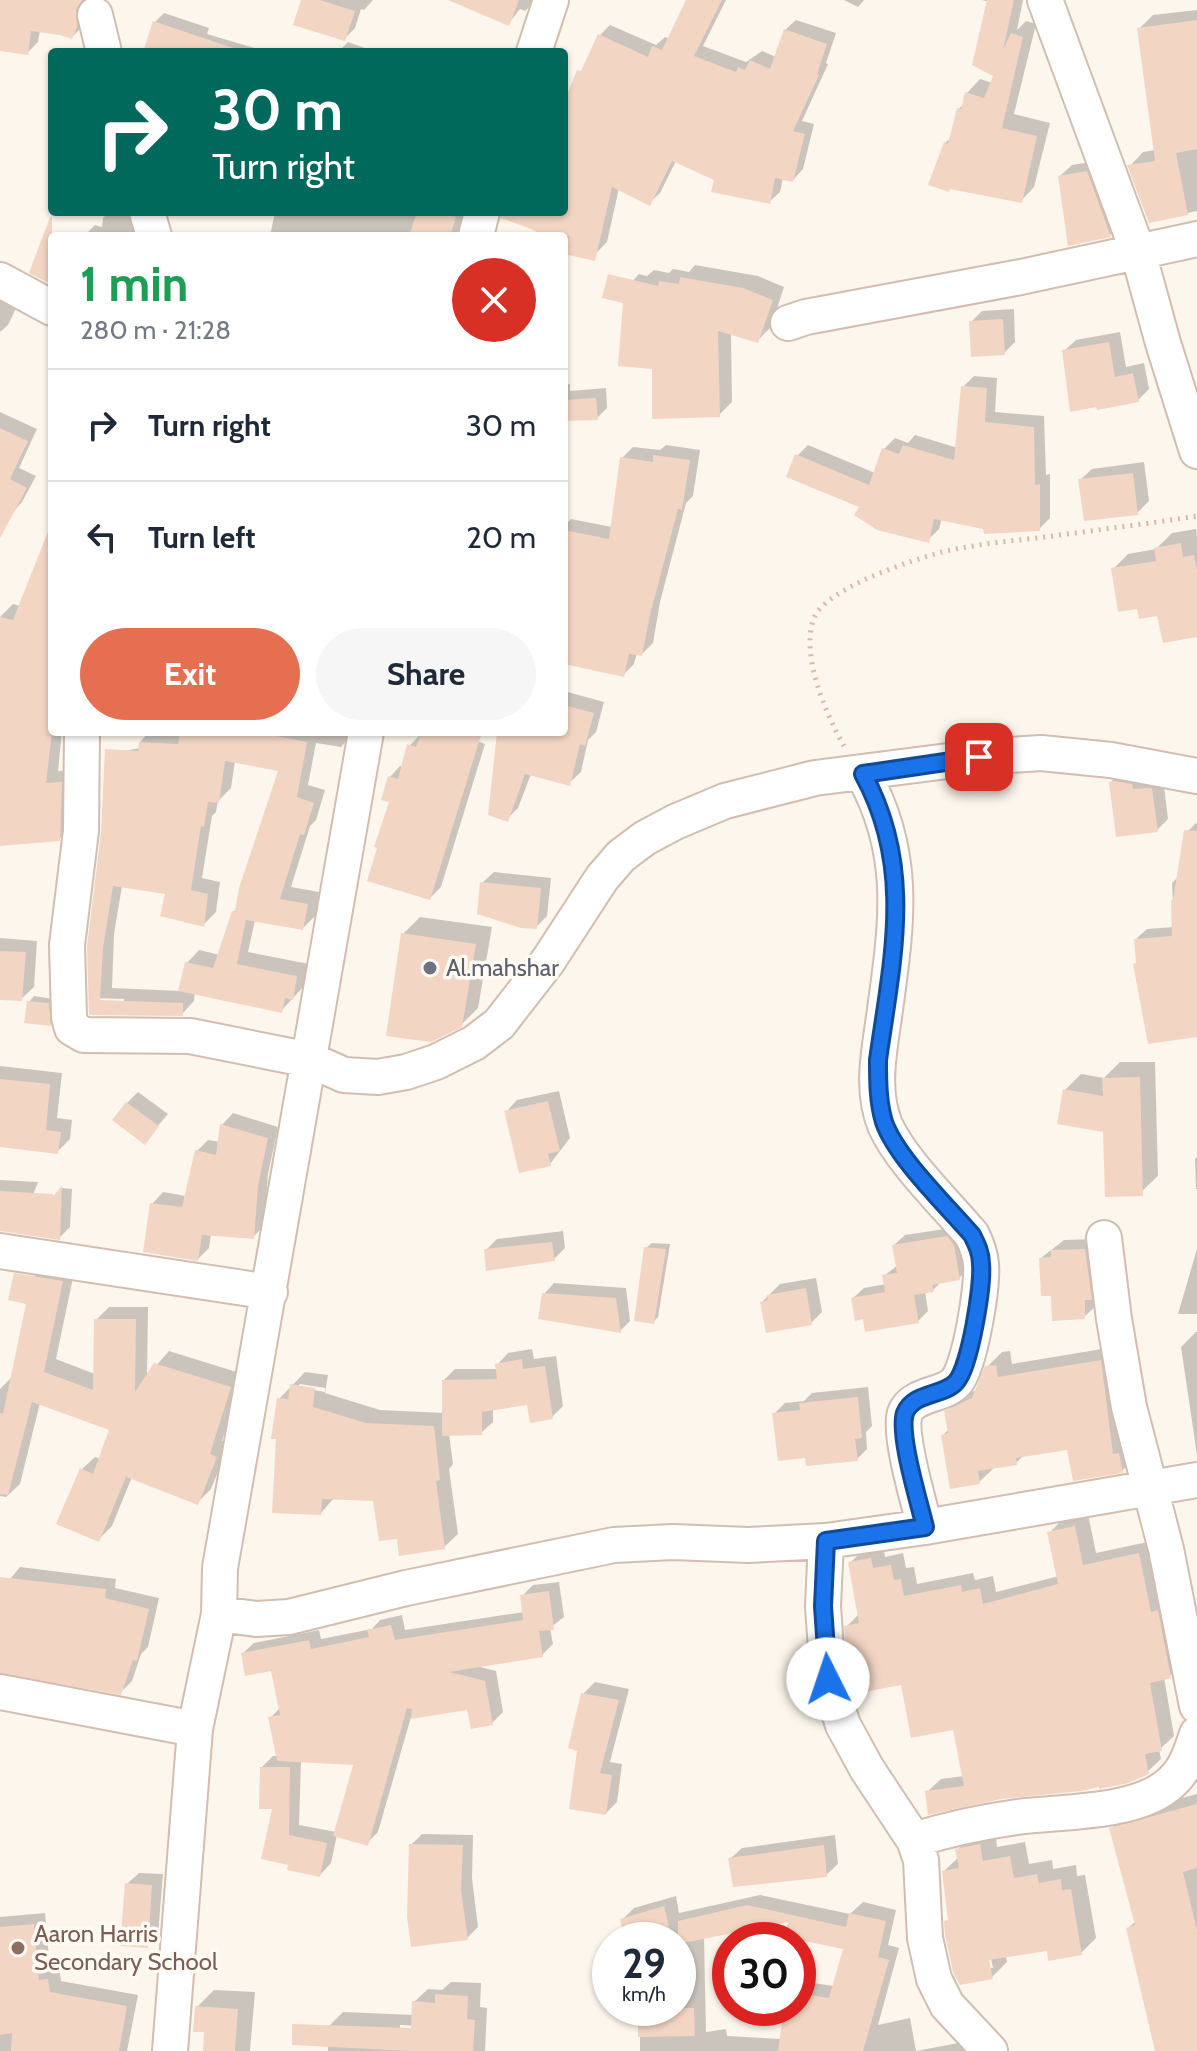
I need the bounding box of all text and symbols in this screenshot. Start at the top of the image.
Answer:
text: 30 m [212,76,343,144]
icon: right [80,80,184,184]
text: Turn right [212,144,355,188]
text: 1 min [80,255,188,313]
button: close [452,258,536,342]
text: 280 m · 21:28 [80,314,231,346]
icon: right [80,403,124,447]
text: Turn right [148,407,271,444]
text: 30 m [466,407,536,444]
icon: left [80,515,124,559]
text: Turn left [148,519,256,556]
text: 20 m [466,519,536,556]
button: Exit [80,628,300,720]
button: Share [316,628,536,720]
pin [945,723,1013,791]
icon: arrive [957,735,1001,779]
place label: Al.mahshar [446,953,559,982]
marker: Al.mahshar [421,959,439,977]
position arrow [786,1637,870,1721]
place label: Aaron Harris Secondary School [34,1919,218,1976]
speed limit sign: 30 [712,1922,816,2026]
marker: Aaron Harris Secondary School [9,1939,27,1957]
text: 29 [622,1939,666,1988]
text: km/h [622,1982,666,2006]

